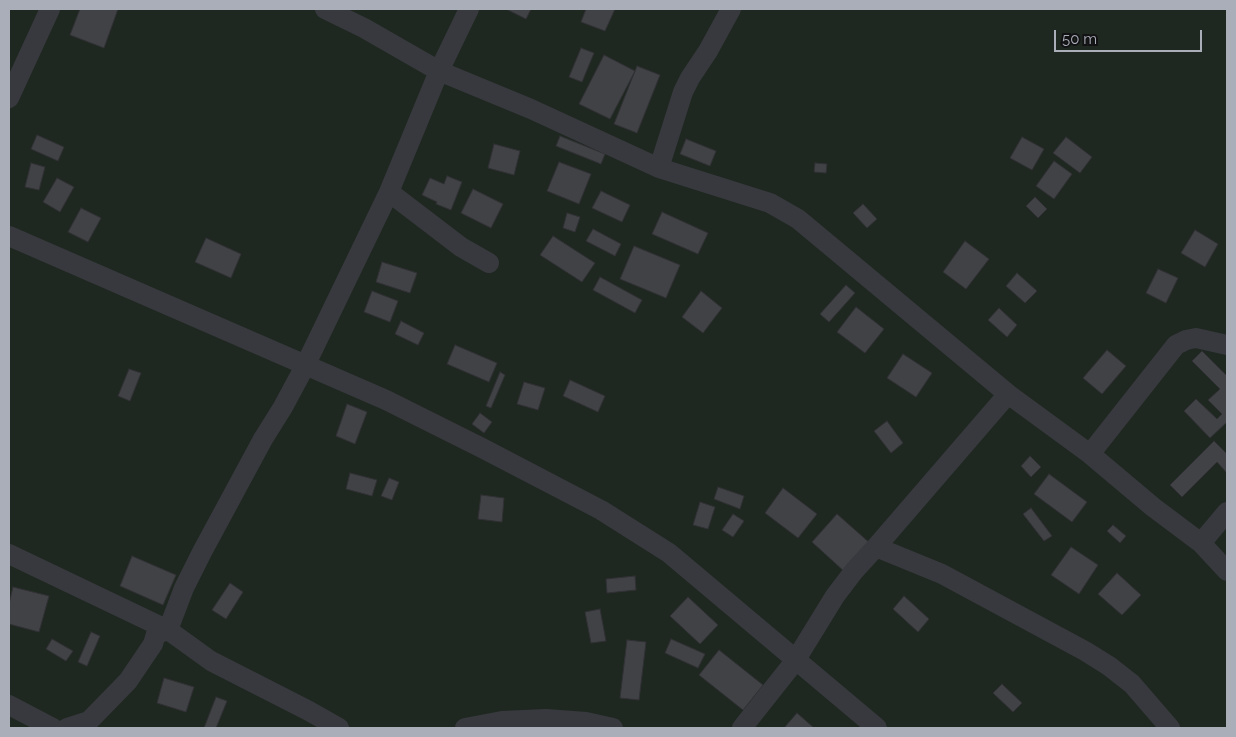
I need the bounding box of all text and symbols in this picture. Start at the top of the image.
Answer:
scale bar [1056,20,1204,52]
text: 50 m [1062,30,1097,48]

